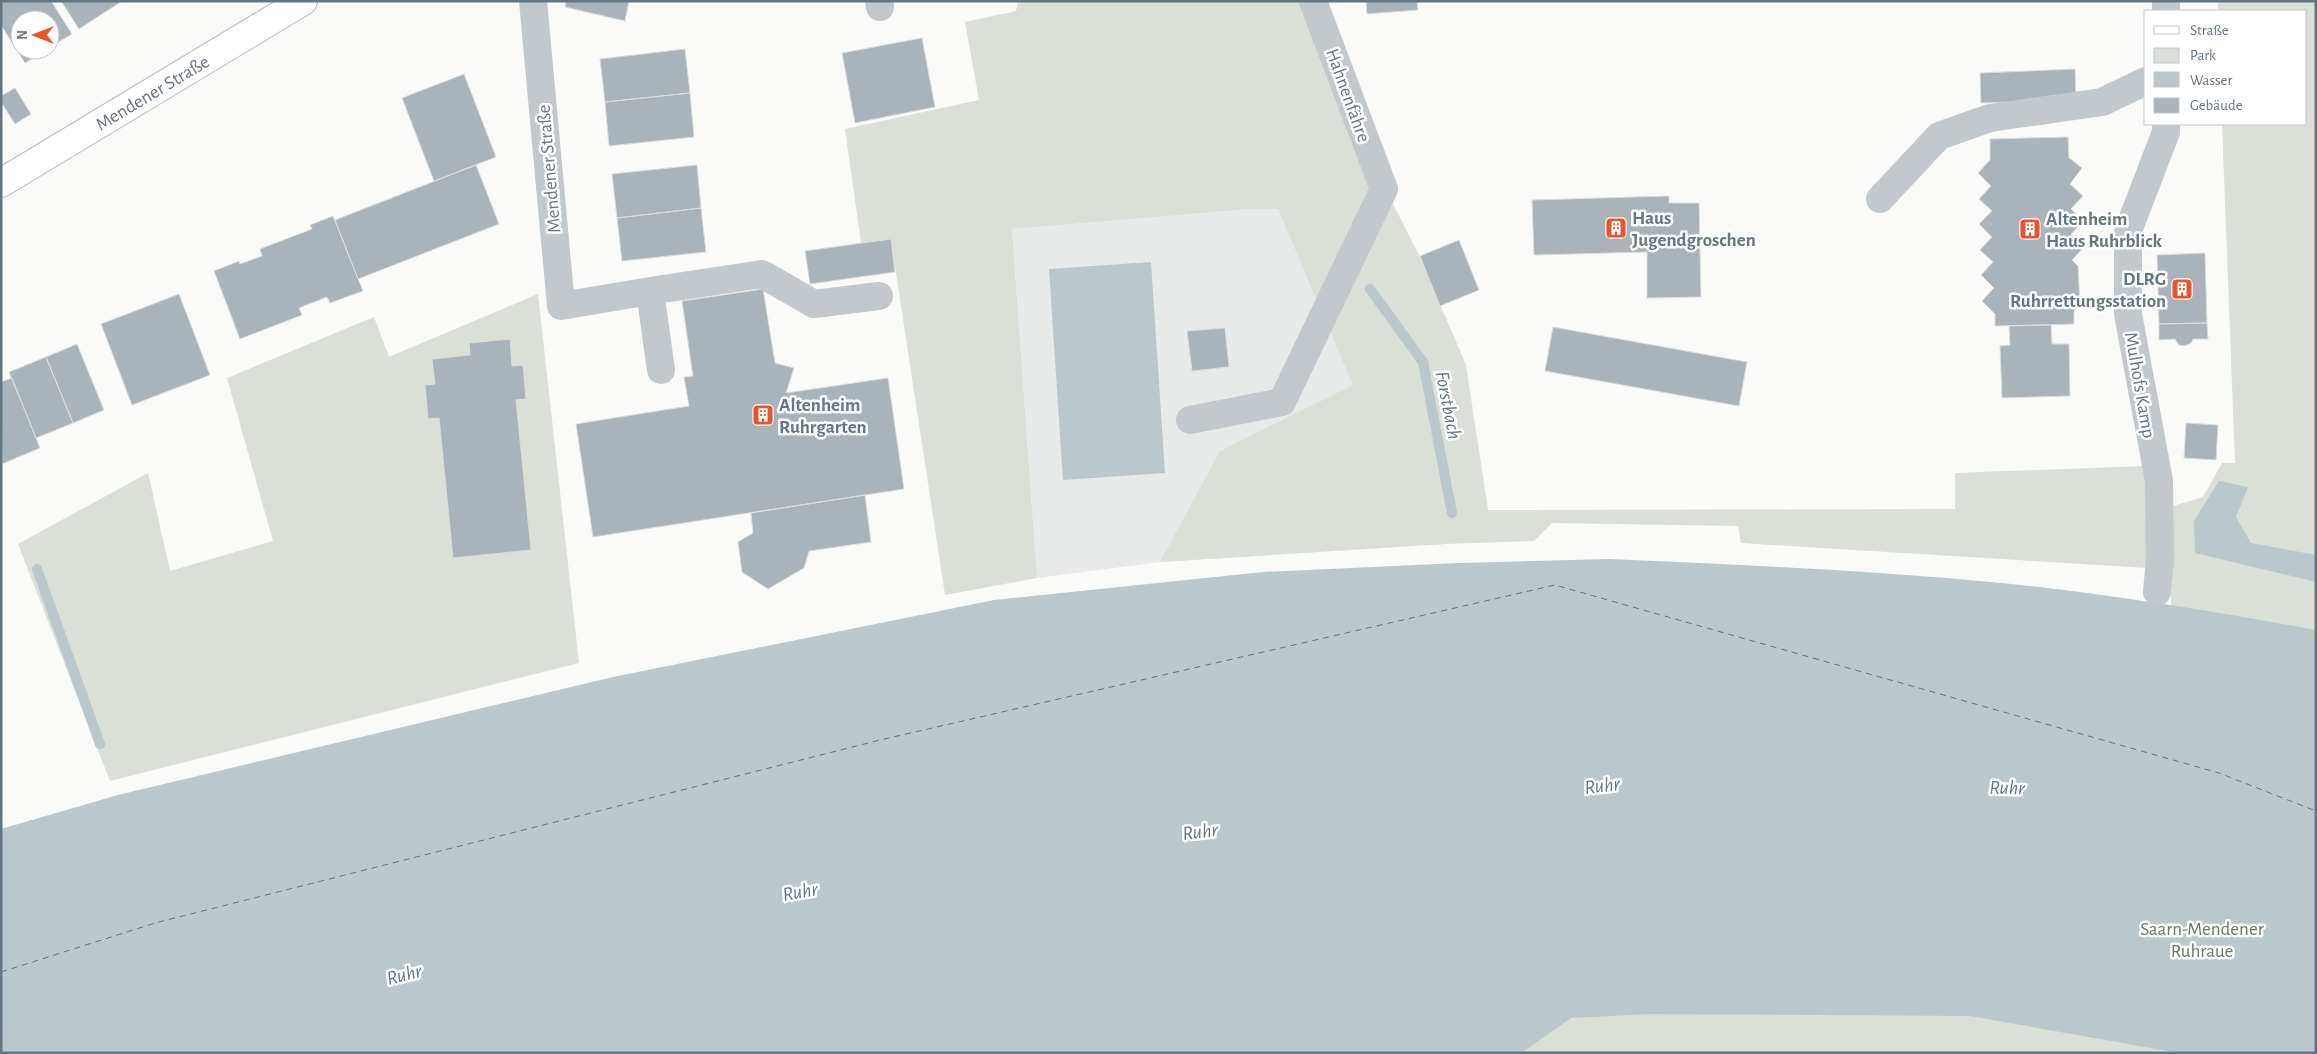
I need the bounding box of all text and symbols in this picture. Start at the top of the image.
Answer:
north arrow [10,10,60,60]
legend [2144,10,2307,125]
text: Straße [2190,23,2229,38]
text: N [16,30,30,40]
street label: Hahnenfähre [1322,46,1373,145]
text: Park [2190,48,2216,63]
street label: Mendener Straße [93,52,213,135]
text: Wasser [2190,73,2233,88]
text: Gebäude [2190,98,2243,113]
street label: Mendener Straße [534,104,565,234]
place label: Haus Jugendgroschen [1632,209,1756,250]
place label: Altenheim Haus Ruhrblick [2046,210,2163,251]
building icon: Haus Jugendgroschen [1604,216,1628,240]
building icon: Altenheim Haus Ruhrblick [2018,217,2042,241]
place label: DLRG Ruhrrettungsstation [2010,270,2166,311]
building icon: DLRG Ruhrrettungsstation [2170,277,2194,301]
street label: Mulhofs Kamp [2121,331,2158,440]
water label: Forstbach [1432,369,1464,441]
place label: Altenheim Ruhrgarten [779,396,867,437]
building icon: Altenheim Ruhrgarten [751,403,775,427]
water label: Ruhr [1583,774,1621,798]
water label: Ruhr [1989,778,2025,798]
water label: Ruhr [1181,820,1219,844]
water label: Ruhr [781,879,820,905]
park label: Saarn-Mendener Ruhraue [2140,920,2264,961]
water label: Ruhr [385,961,424,989]

